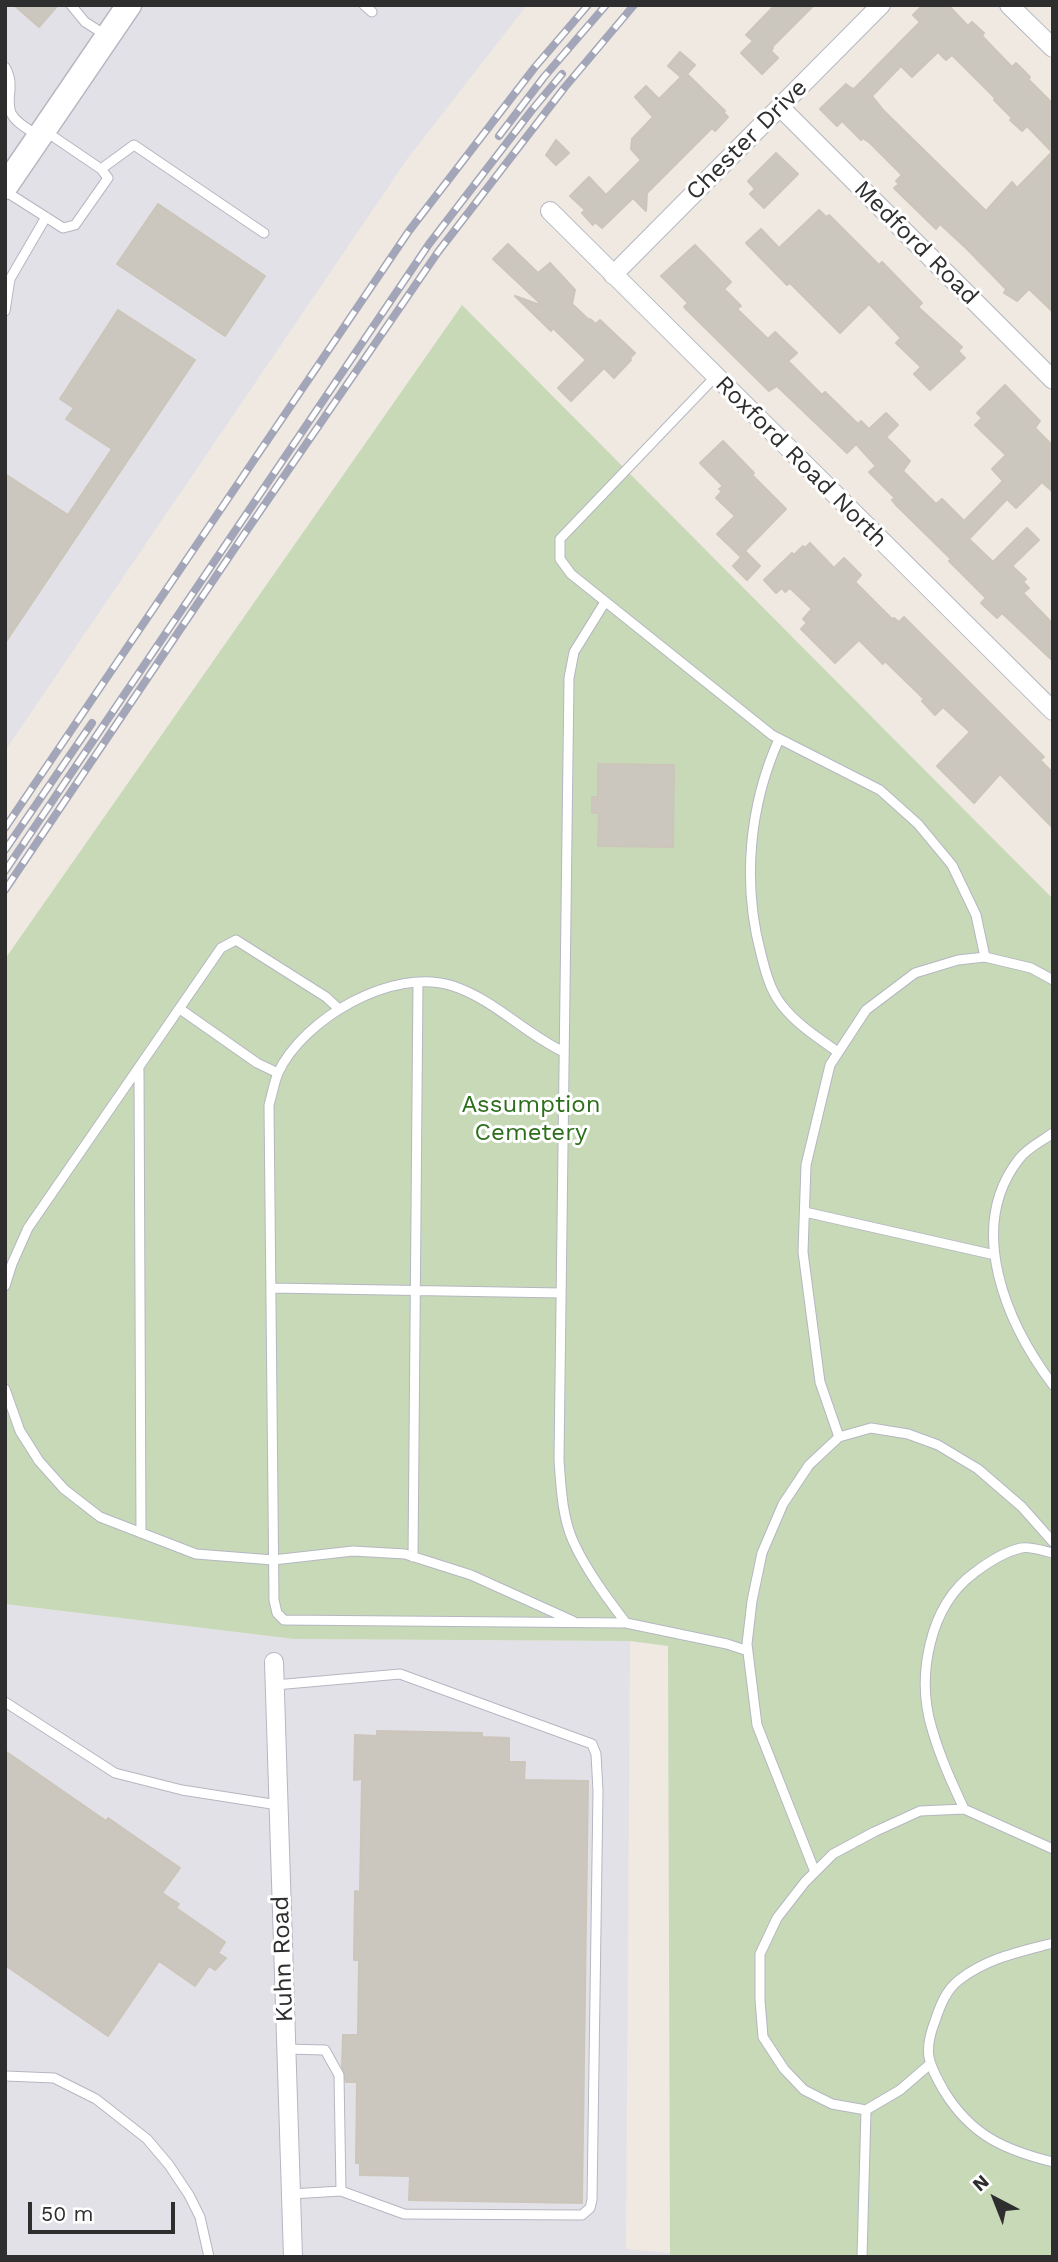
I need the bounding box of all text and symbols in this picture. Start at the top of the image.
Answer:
street label: Chester Drive [680,73,814,207]
street label: Medford Road [848,175,984,311]
street label: Roxford Road North [709,370,893,554]
park label: Assumption Cemetery [461,1091,601,1147]
street label: Kuhn Road [266,1895,300,2023]
north arrow [960,2164,1030,2234]
text: N [968,2170,994,2196]
scale bar [32,2188,178,2232]
text: 50 m [41,2201,93,2226]

